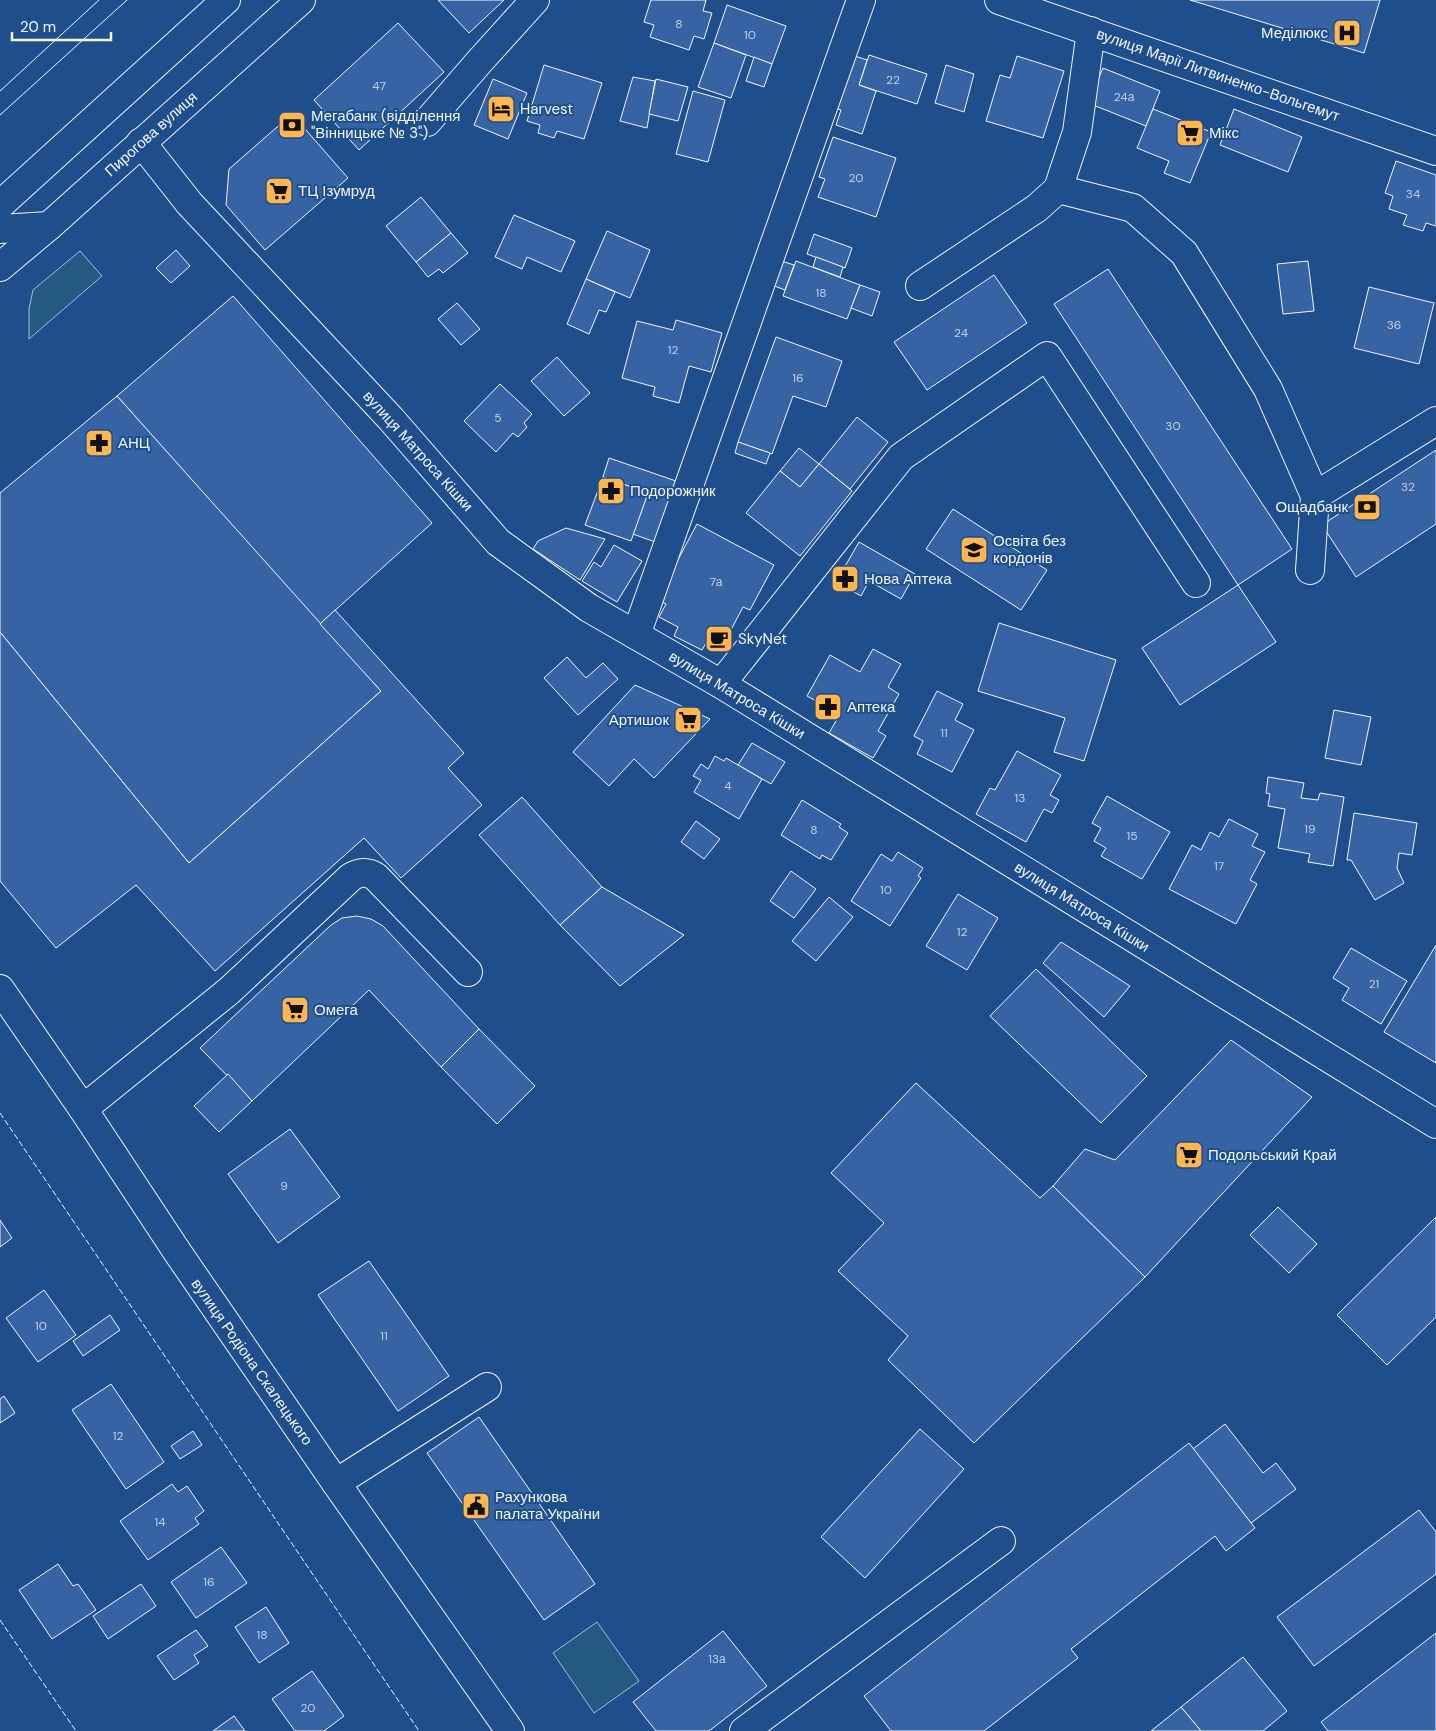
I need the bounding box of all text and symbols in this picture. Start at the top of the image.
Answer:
scale bar [12,10,111,42]
house number: 8 [675,16,683,32]
text: 20 m [20,17,56,37]
hospital icon: Меділюкс [1332,18,1362,48]
place label: Меділюкс [1261,23,1328,43]
street label: вулиця Марії Литвиненко-Вольгемут [1094,24,1342,126]
house number: 10 [744,27,756,43]
house number: 22 [886,72,900,88]
house number: 47 [372,78,386,94]
street label: Пирогова вулиця [100,87,202,181]
house number: 24а [1114,89,1135,105]
hotel icon: Harvest [486,94,516,124]
place label: Harvest [520,99,573,119]
place label: Мегабанк (відділення "Вінницьке № 3") [311,106,460,143]
bank icon: Мегабанк (відділення "Вінницьке № 3") [277,110,307,140]
supermarket icon: Мікс [1175,118,1205,148]
place label: Мікс [1209,123,1240,143]
house number: 20 [848,170,864,186]
supermarket icon: ТЦ Ізумруд [264,176,294,206]
place label: ТЦ Ізумруд [298,181,375,201]
house number: 34 [1406,186,1420,202]
house number: 18 [815,285,827,301]
house number: 36 [1387,317,1401,333]
house number: 24 [954,325,968,341]
house number: 12 [668,342,678,358]
house number: 16 [792,370,804,386]
street label: вулиця Матроса Кішки [358,386,478,516]
house number: 5 [494,410,502,426]
house number: 30 [1165,418,1181,434]
pharmacy icon: АНЦ [84,428,114,458]
place label: АНЦ [118,433,150,453]
pharmacy icon: Подорожник [596,476,626,506]
house number: 32 [1401,479,1415,495]
place label: Подорожник [630,481,716,501]
bank icon: Ощадбанк [1352,492,1382,522]
place label: Ощадбанк [1275,497,1348,517]
place label: Освіта без кордонів [993,531,1066,568]
school or university icon: Освіта без кордонів [959,535,989,565]
pharmacy icon: Нова Аптека [830,564,860,594]
place label: Нова Аптека [864,569,952,589]
house number: 7а [709,574,723,590]
cafe icon: SkyNet [704,624,734,654]
place label: SkyNet [738,629,787,649]
street label: вулиця Матроса Кішки [665,646,809,744]
pharmacy icon: Аптека [813,692,843,722]
place label: Аптека [847,697,896,717]
supermarket icon: Артишок [673,705,703,735]
place label: Артишок [609,710,669,730]
house number: 11 [940,725,948,741]
house number: 4 [724,778,732,794]
house number: 13 [1015,790,1025,806]
house number: 19 [1304,821,1316,837]
house number: 8 [810,822,818,838]
house number: 15 [1126,828,1138,844]
street label: вулиця Матроса Кішки [1011,857,1153,957]
house number: 17 [1214,858,1224,874]
house number: 10 [880,882,892,898]
house number: 12 [957,924,967,940]
house number: 21 [1369,976,1379,992]
supermarket icon: Омега [280,995,310,1025]
place label: Омега [314,1000,358,1020]
supermarket icon: Подольський Край [1174,1140,1204,1170]
place label: Подольський Край [1208,1145,1337,1165]
house number: 9 [280,1178,288,1194]
street label: вулиця Родіона Скалецького [187,1275,317,1449]
house number: 10 [35,1318,47,1334]
house number: 11 [380,1328,388,1344]
house number: 12 [113,1428,123,1444]
place label: Рахункова палата України [495,1487,600,1524]
public building icon: Рахункова палата України [461,1491,491,1521]
house number: 14 [154,1514,166,1530]
house number: 16 [203,1574,215,1590]
house number: 18 [256,1627,268,1643]
house number: 13а [708,1651,726,1667]
house number: 20 [300,1700,316,1716]

